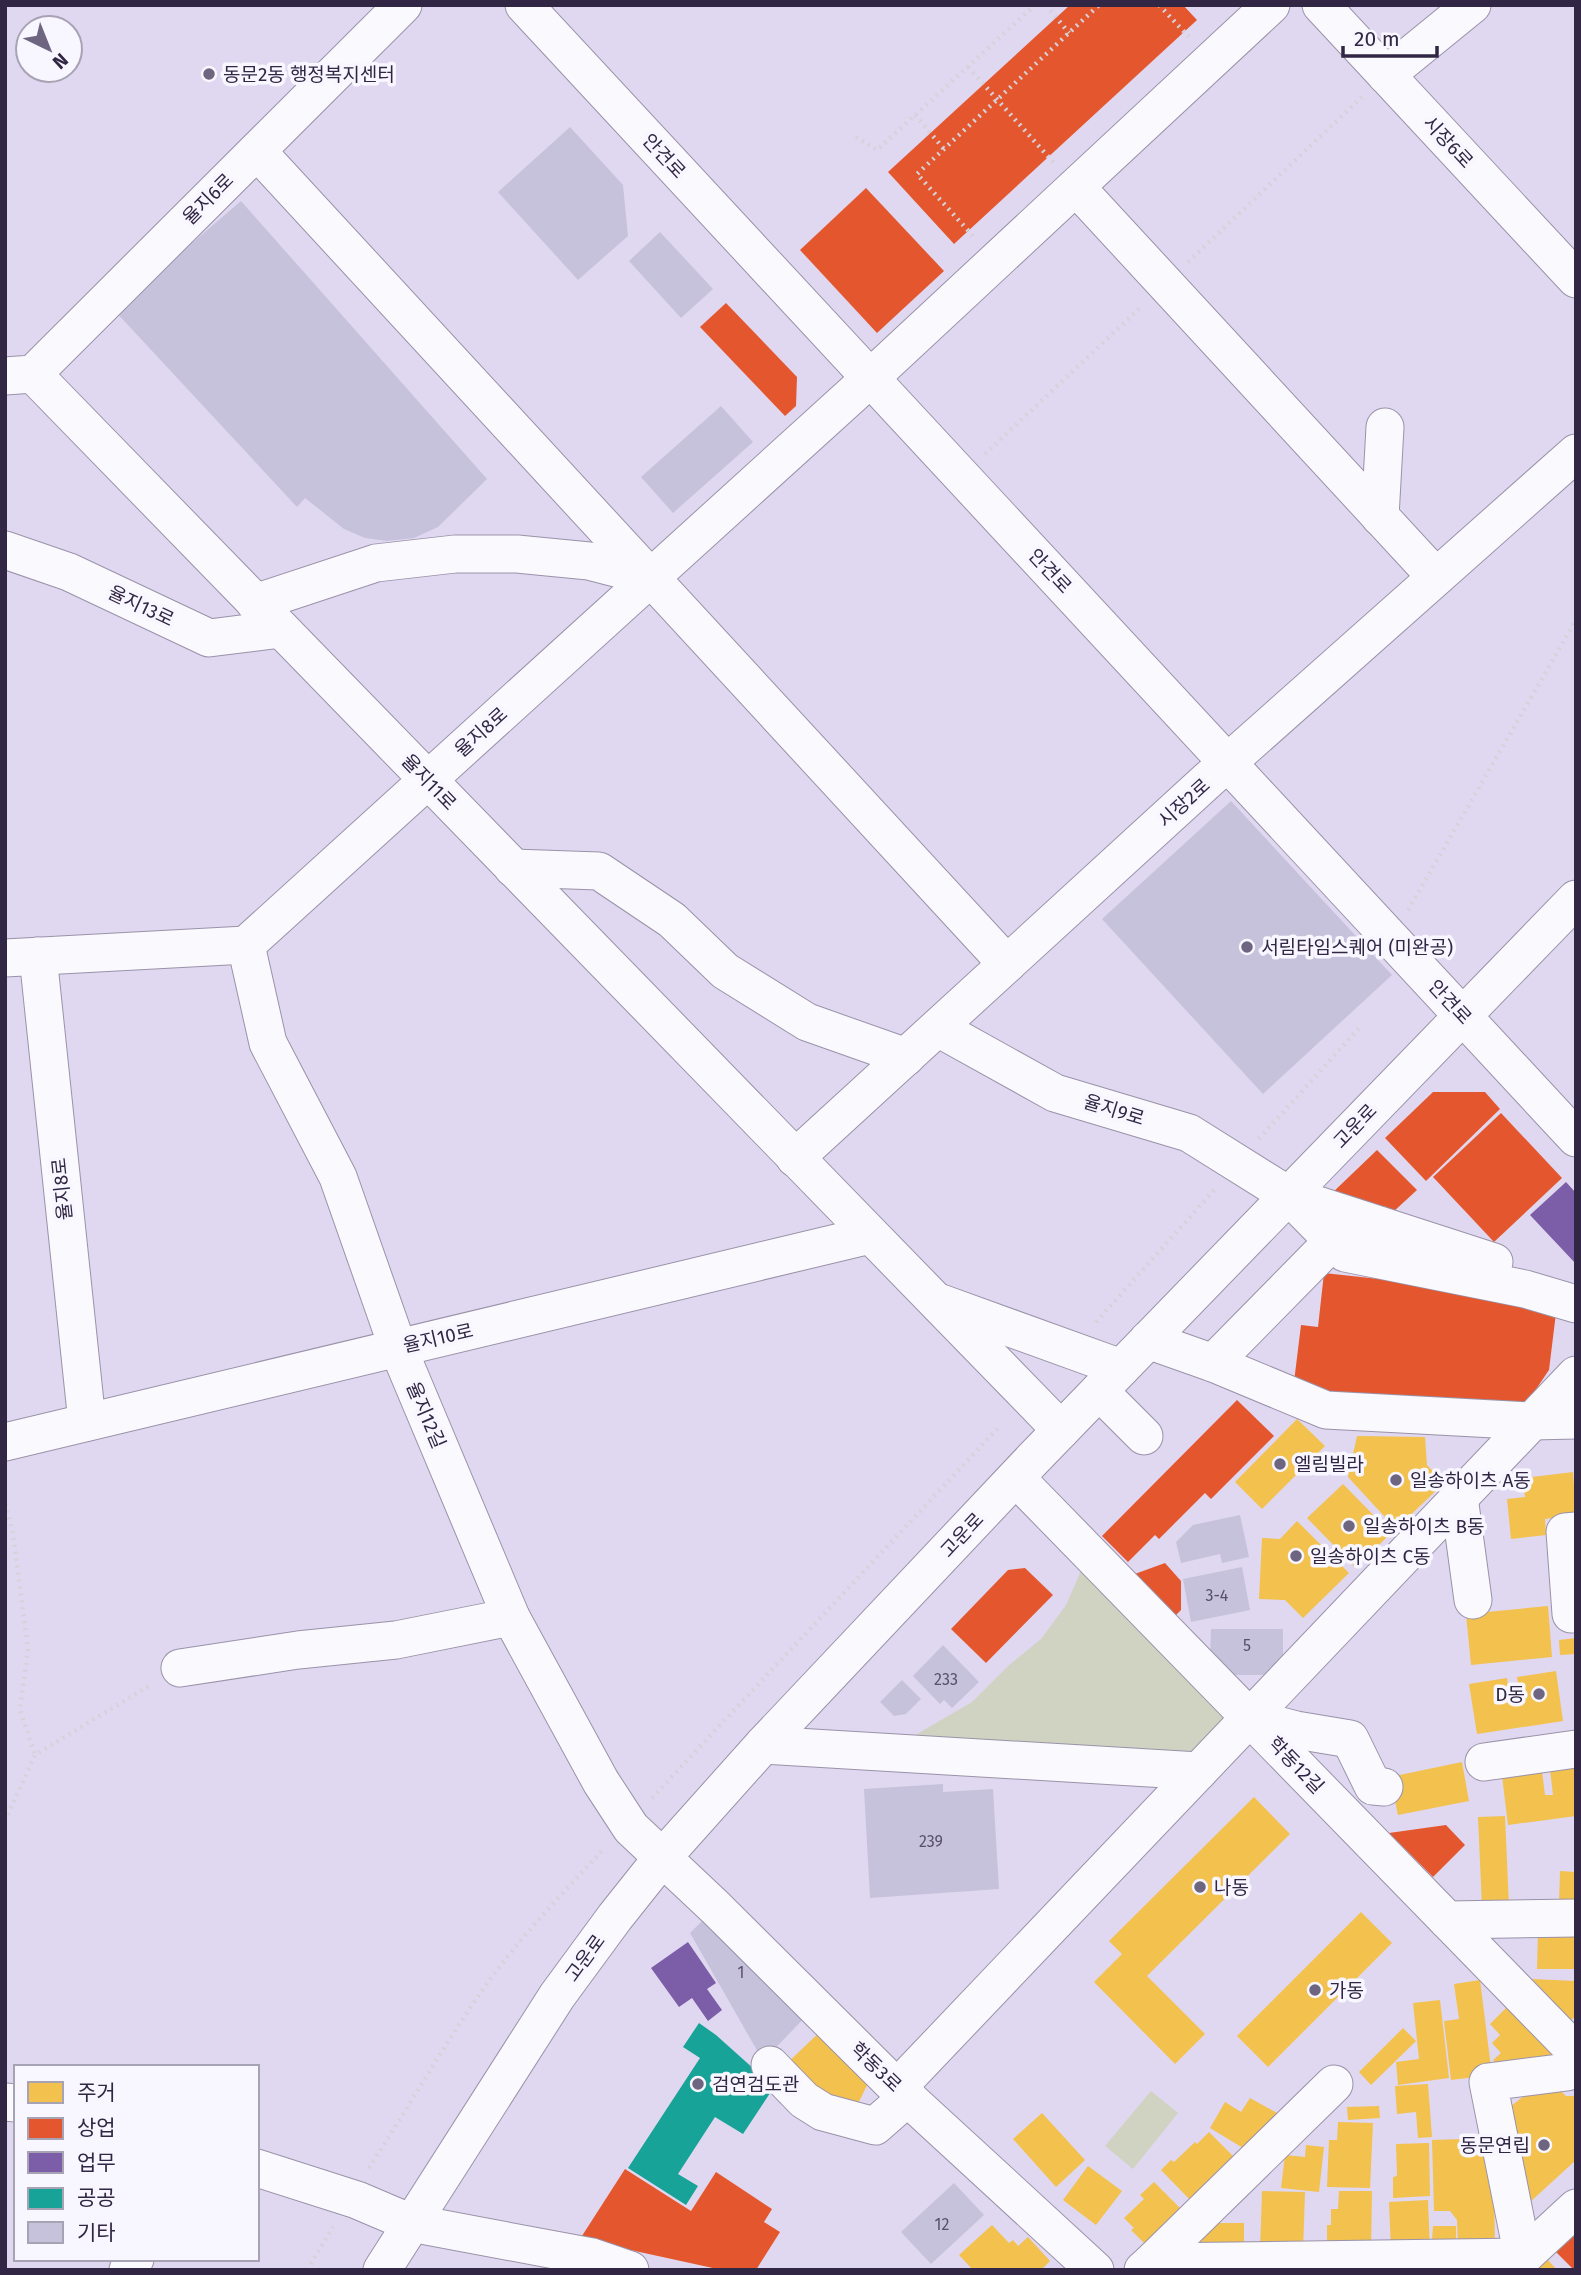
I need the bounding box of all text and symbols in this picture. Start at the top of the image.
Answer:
north arrow [14,14,84,84]
scale bar [1343,14,1438,58]
text: 20 m [1354,26,1400,52]
text: N [48,48,73,74]
place label: 동문2동 행정복지센터 [223,63,395,86]
marker: 동문2동 행정복지센터 [201,66,217,82]
street label: 시장6로 [1418,111,1478,173]
street label: 안견로 [638,129,690,183]
street label: 율지6로 [178,169,238,229]
street label: 안견로 [1024,544,1076,598]
street label: 율지13로 [104,581,178,631]
street label: 율지8로 [450,702,512,762]
street label: 율지11로 [397,749,461,815]
street label: 시장2로 [1153,774,1215,832]
place label: 서림타임스퀘어 (미완공) [1261,936,1453,959]
marker: 서림타임스퀘어 (미완공) [1239,939,1255,955]
street label: 안견로 [1424,975,1476,1029]
street label: 율지9로 [1081,1090,1147,1130]
street label: 고운로 [1329,1099,1381,1153]
street label: 율지8로 [47,1157,77,1221]
street label: 율지10로 [401,1319,475,1357]
street label: 율지12길 [402,1378,450,1452]
place label: 엘림빌라 [1294,1453,1364,1476]
marker: 엘림빌라 [1272,1456,1288,1472]
place label: 일송하이츠 A동 [1410,1469,1531,1492]
marker: 일송하이츠 A동 [1388,1472,1404,1488]
street label: 고운로 [936,1508,988,1562]
place label: 일송하이츠 B동 [1363,1515,1484,1538]
marker: 일송하이츠 B동 [1341,1518,1357,1534]
place label: 일송하이츠 C동 [1310,1545,1431,1568]
marker: 일송하이츠 C동 [1288,1548,1304,1564]
house number: 3-4 [1206,1586,1229,1605]
house number: 5 [1243,1636,1251,1655]
house number: 233 [934,1670,958,1689]
place label: D동 [1495,1683,1525,1706]
marker: D동 [1531,1686,1547,1702]
street label: 학동12길 [1263,1732,1329,1798]
house number: 239 [919,1832,943,1851]
place label: 나동 [1214,1876,1249,1899]
marker: 나동 [1192,1879,1208,1895]
street label: 고운로 [560,1930,610,1986]
house number: 1 [738,1963,744,1982]
place label: 가동 [1329,1979,1364,2002]
marker: 가동 [1307,1982,1323,1998]
street label: 학동3로 [846,2037,906,2097]
legend [14,2065,259,2261]
place label: 검연검도관 [712,2073,799,2096]
marker: 검연검도관 [690,2076,706,2092]
text: 주거 [77,2080,116,2106]
text: 상업 [77,2115,116,2141]
place label: 동문연립 [1460,2134,1530,2157]
marker: 동문연립 [1536,2137,1552,2153]
text: 업무 [77,2150,116,2176]
text: 공공 [77,2185,116,2211]
house number: 12 [935,2215,949,2234]
text: 기타 [77,2220,116,2246]

